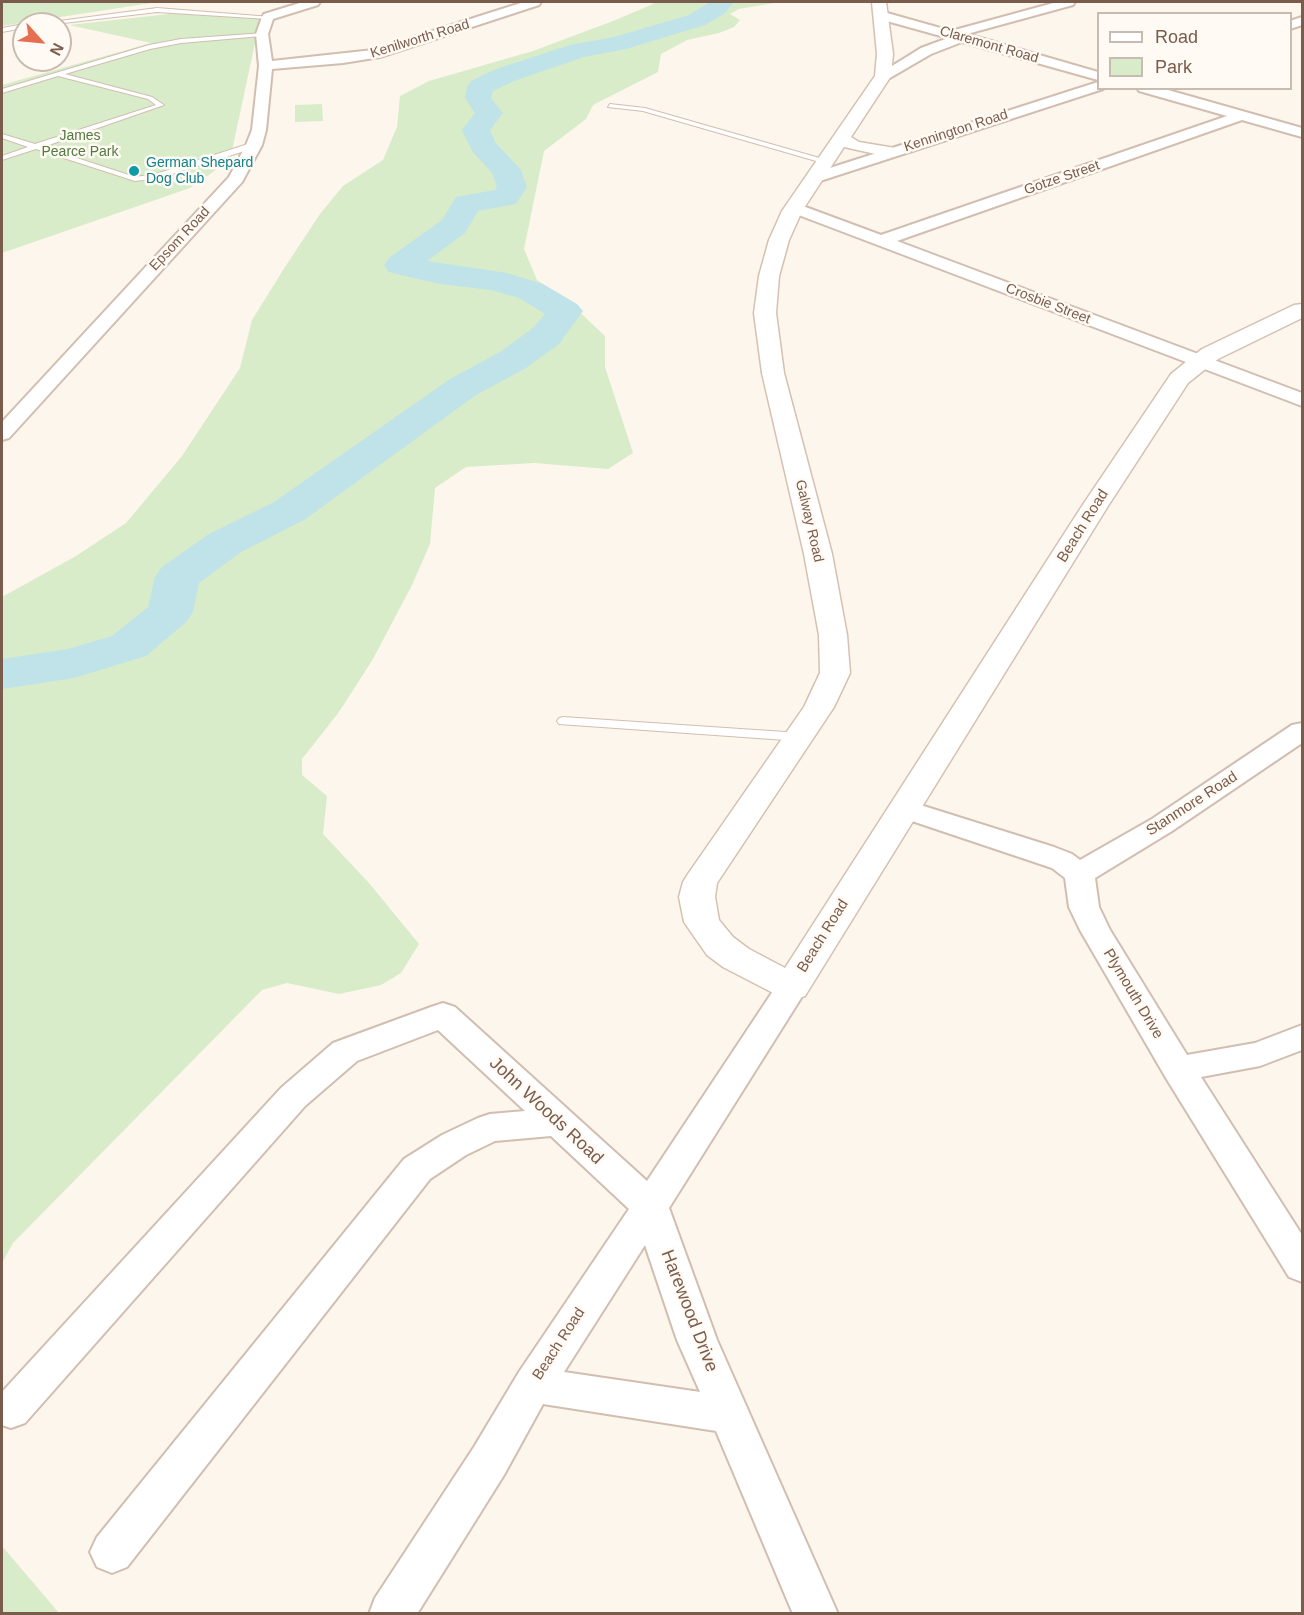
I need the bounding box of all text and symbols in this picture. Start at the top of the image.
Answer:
north arrow [12,12,72,72]
legend [1097,12,1292,90]
street label: Kenilworth Road [368,16,472,62]
street label: Claremont Road [938,23,1040,67]
text: Road [1155,27,1198,47]
text: N [47,40,67,59]
text: Park [1155,57,1192,77]
street label: Kennington Road [902,106,1010,156]
park label: James Pearce Park [41,128,119,160]
place label: German Shepard Dog Club [146,155,253,188]
street label: Gotze Street [1022,157,1102,199]
marker: German Shepard Dog Club [127,164,141,178]
street label: Epsom Road [146,204,214,274]
street label: Crosbie Street [1003,280,1093,328]
street label: Galway Road [791,478,827,564]
street label: Beach Road [1053,486,1113,566]
street label: Stanmore Road [1143,768,1241,840]
street label: Beach Road [793,896,853,976]
street label: Plymouth Drive [1099,946,1167,1042]
street label: John Woods Road [485,1053,607,1169]
street label: Harewood Drive [656,1247,722,1375]
street label: Beach Road [529,1304,589,1384]

